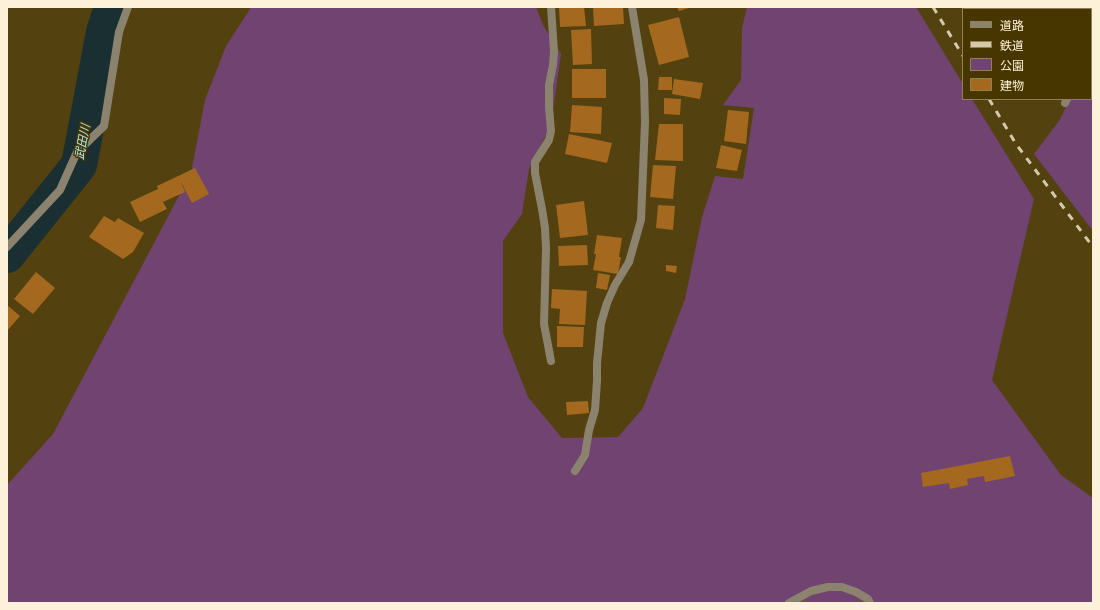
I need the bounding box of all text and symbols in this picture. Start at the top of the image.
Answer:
legend [962,8,1092,100]
text: 道路 [1000,18,1024,33]
text: 鉄道 [1000,38,1024,53]
text: 公園 [1000,58,1024,73]
text: 建物 [1000,78,1024,93]
water label: 武田川 [72,123,94,161]

